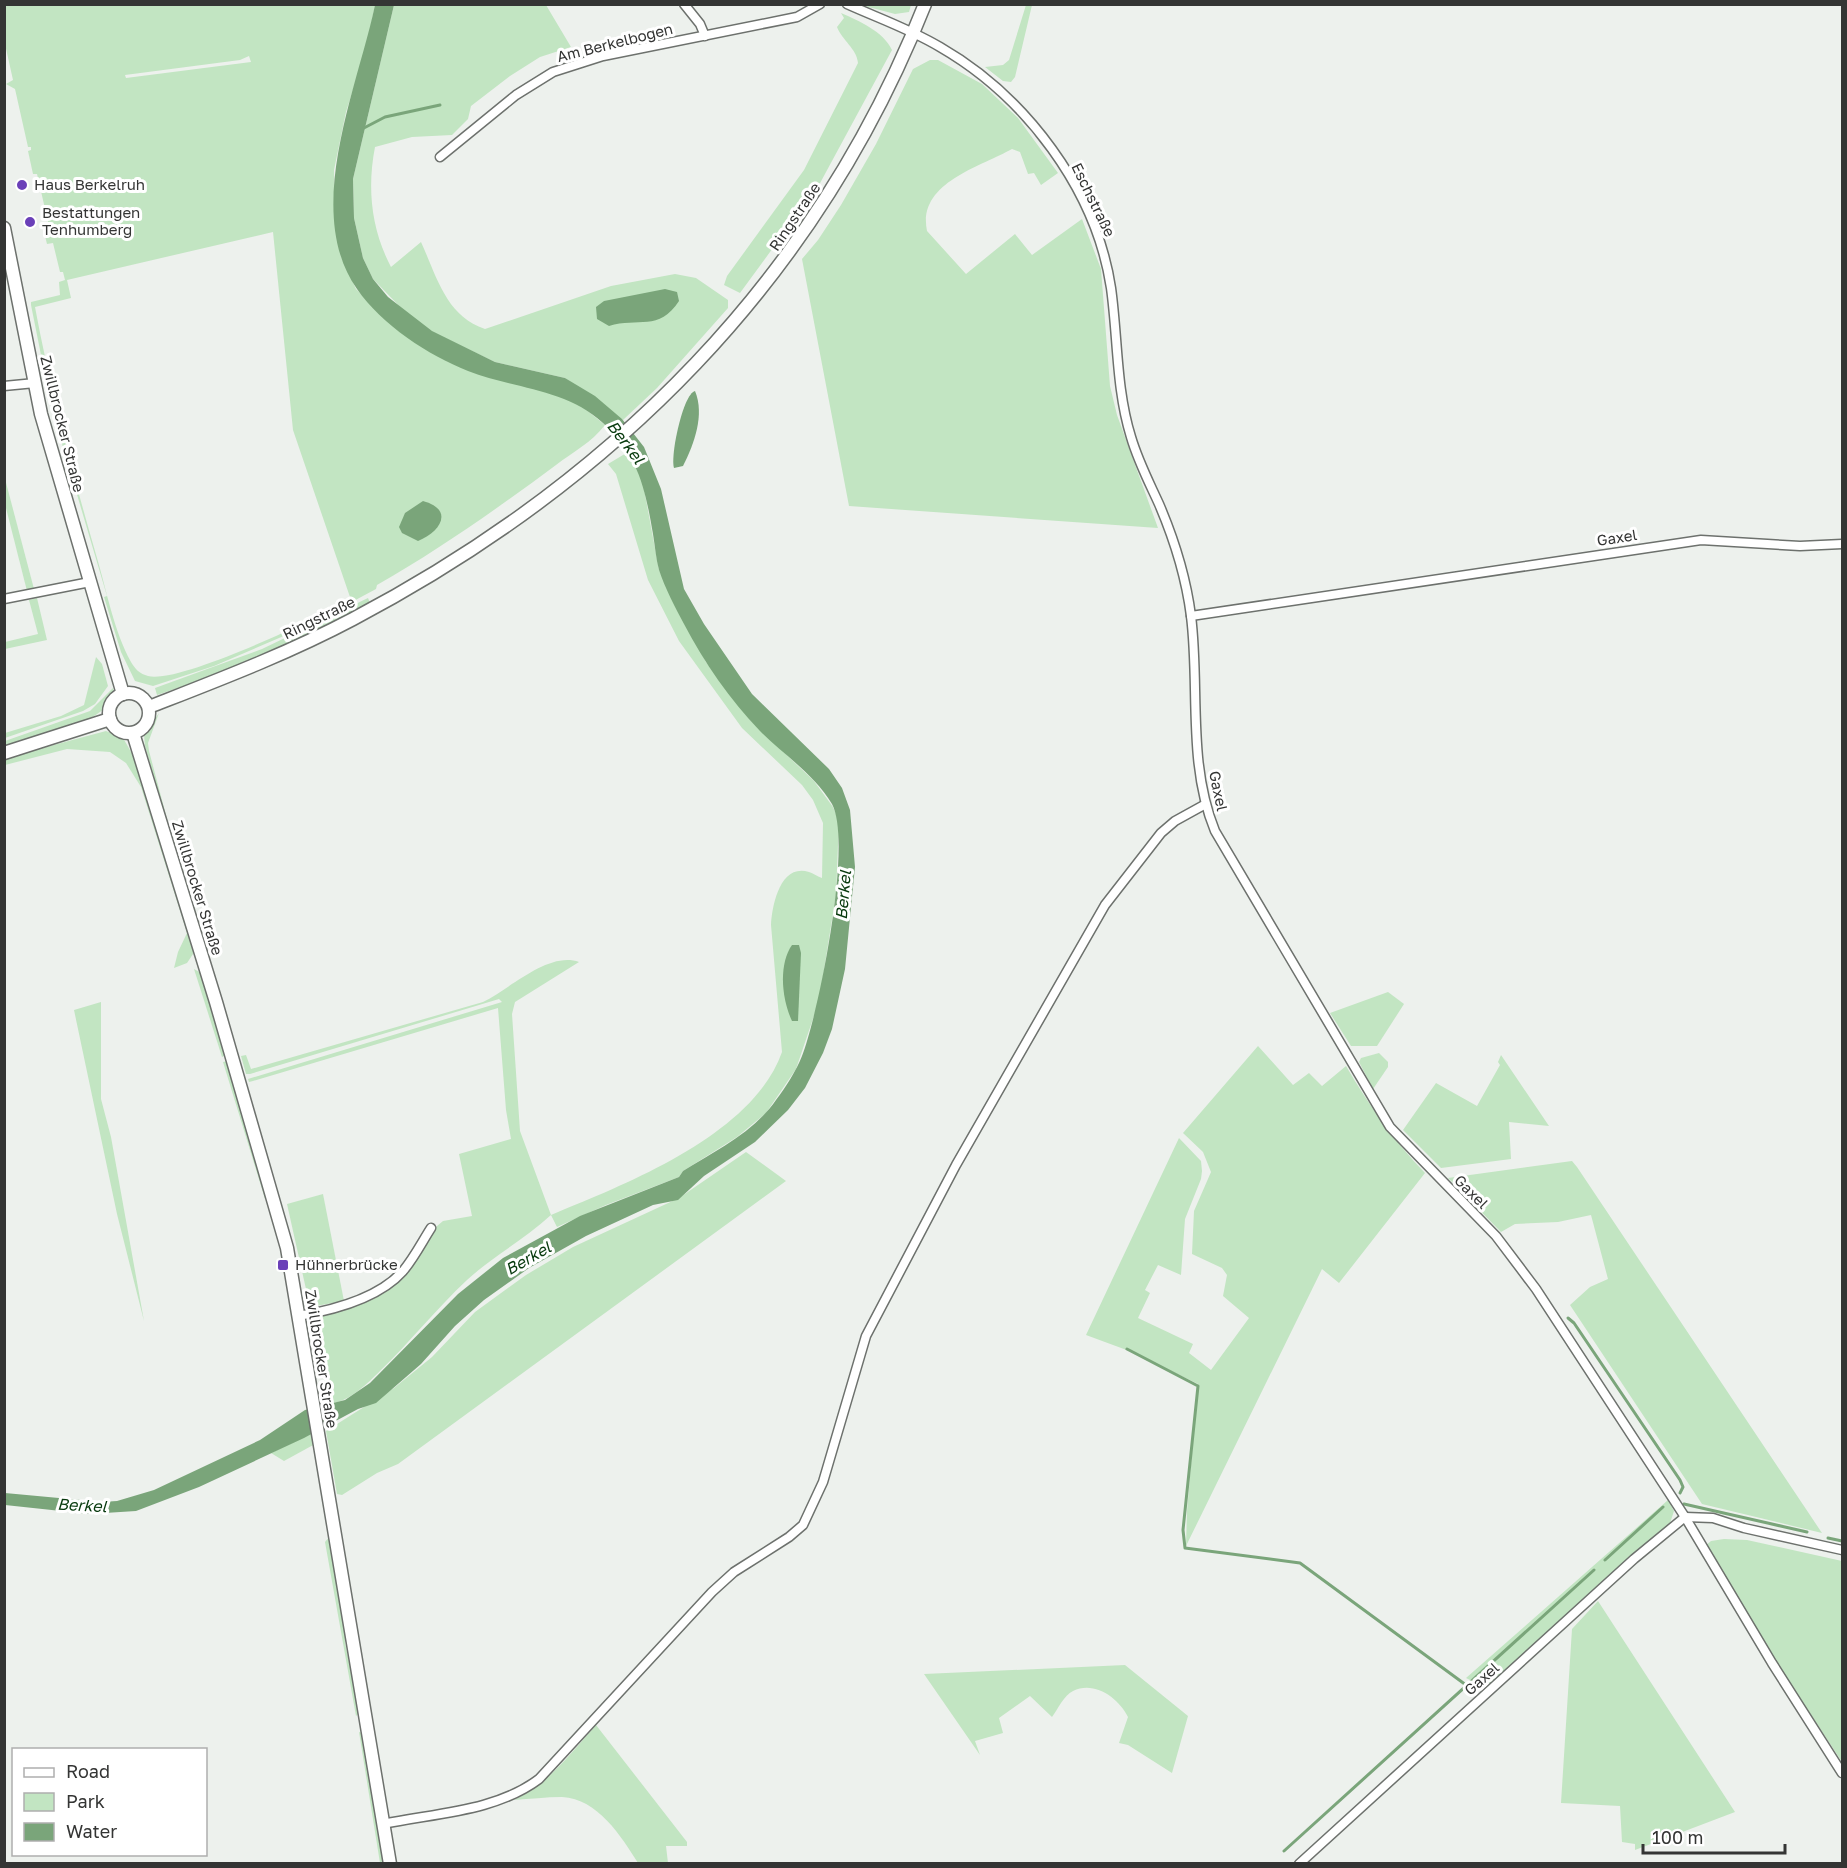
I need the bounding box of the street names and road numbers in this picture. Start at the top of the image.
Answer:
street label: Am Berkelbogen [555,19,675,65]
street label: Eschstraße [1068,160,1120,240]
street label: Ringstraße [765,179,824,254]
street label: Zwillbrocker Straße [37,354,89,494]
street label: Gaxel [1595,525,1638,549]
street label: Ringstraße [279,592,358,642]
street label: Gaxel [1206,769,1232,813]
street label: Zwillbrocker Straße [169,818,227,958]
street label: Gaxel [1451,1171,1493,1212]
street label: Zwillbrocker Straße [302,1288,342,1430]
street label: Gaxel [1460,1658,1503,1699]

